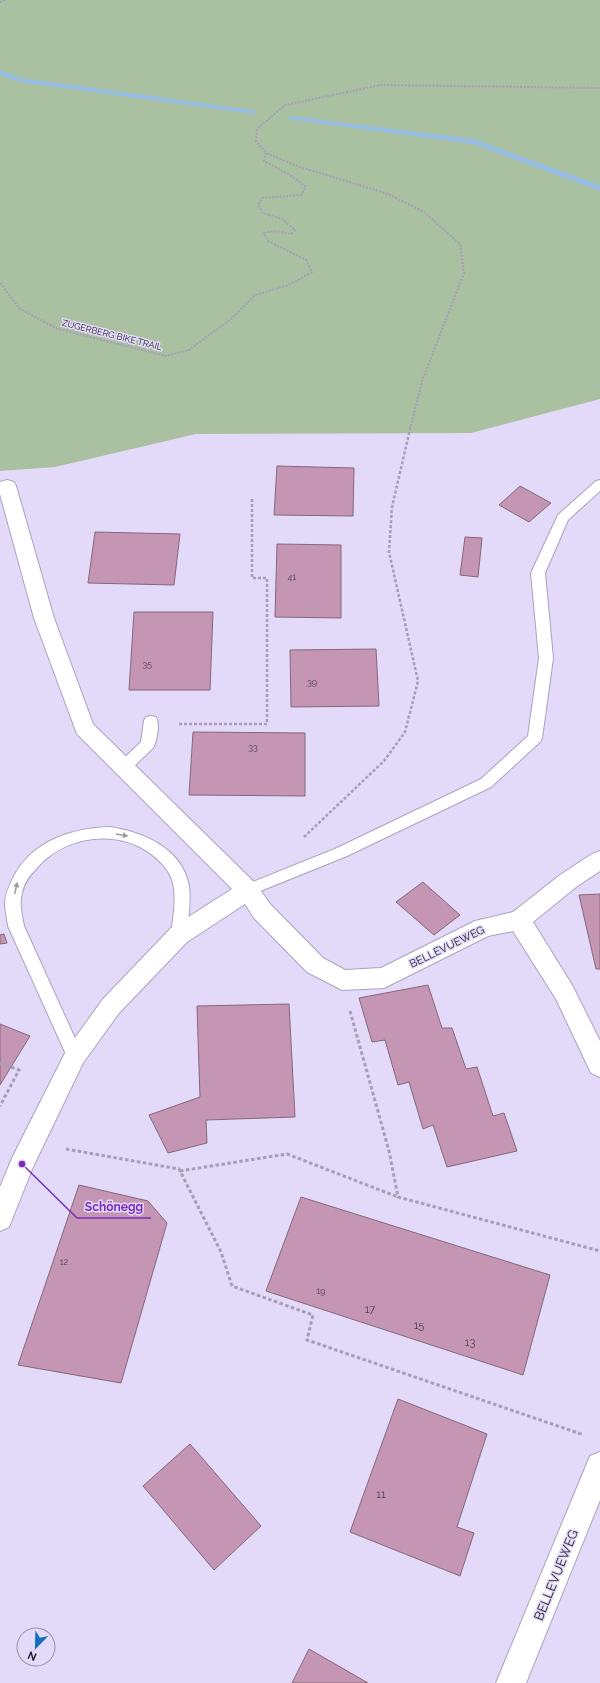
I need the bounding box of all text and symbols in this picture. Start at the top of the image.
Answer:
street label: ZUGERBERG BIKE TRAIL [61,318,164,352]
house number: 41 [288,572,297,582]
house number: 35 [142,659,152,669]
house number: 39 [307,677,317,687]
house number: 33 [248,742,258,752]
one-way arrow [116,832,128,838]
one-way arrow [14,882,20,894]
street label: BELLEVUEWEG [407,923,487,971]
callout: Schönegg [77,1194,151,1218]
text: Schönegg [85,1200,143,1214]
house number: 12 [60,1257,69,1267]
house number: 19 [316,1286,326,1296]
house number: 17 [365,1303,375,1316]
house number: 15 [414,1319,424,1332]
house number: 13 [465,1336,475,1349]
house number: 11 [376,1488,386,1501]
street label: BELLEVUEWEG [531,1527,581,1623]
north arrow [16,1627,56,1667]
text: N [26,1648,39,1663]

